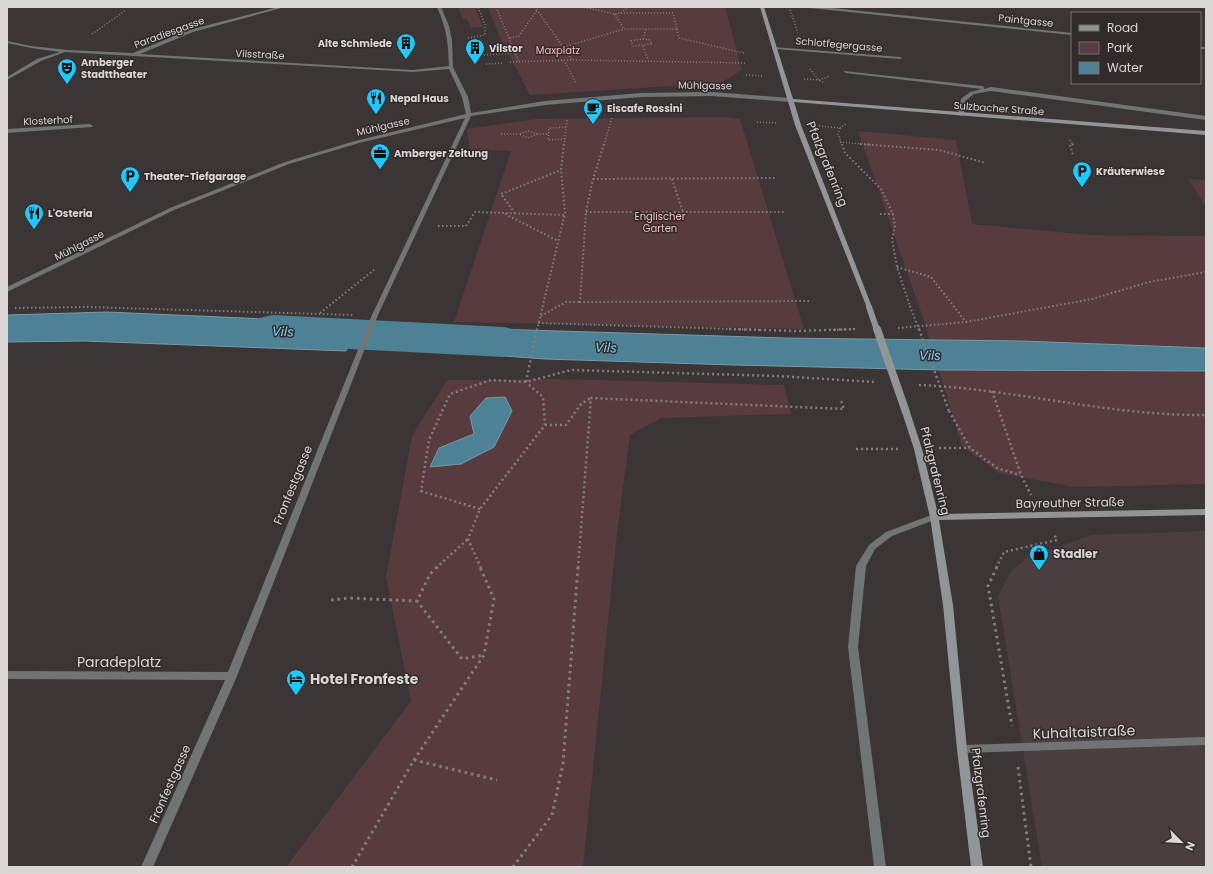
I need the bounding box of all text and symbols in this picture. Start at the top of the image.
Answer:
street label: Paintgasse [998,10,1054,31]
legend [1071,12,1201,84]
street label: Paradiesgasse [132,13,206,52]
text: Road [1107,19,1138,36]
building icon: Alte Schmiede [395,32,417,60]
street label: Schlotfegergasse [795,33,883,56]
place label: Alte Schmiede [318,36,392,51]
building icon: Vilstor [464,37,486,65]
text: Park [1107,39,1134,56]
place label: Vilstor [489,41,523,56]
park label: Maxplatz [536,43,581,58]
street label: Vilsstraße [235,46,285,63]
place label: Amberger Stadttheater [81,55,148,82]
theatre icon: Amberger Stadttheater [56,57,78,85]
text: Water [1107,59,1144,76]
street label: Mühlgasse [678,78,732,93]
restaurant icon: Nepal Haus [365,87,387,115]
place label: Nepal Haus [390,91,449,106]
cafe icon: Eiscafe Rossini [582,97,604,125]
street label: Sulzbacher Straße [953,98,1045,119]
place label: Eiscafe Rossini [607,101,682,116]
street label: Klosterhof [23,112,73,129]
street label: Mühlgasse [355,113,411,140]
street label: Pfalzgrafenring [803,119,852,209]
office icon: Amberger Zeitung [369,142,391,170]
place label: Amberger Zeitung [394,146,488,161]
parking icon: Kräuterwiese [1071,160,1093,188]
place label: Kräuterwiese [1096,164,1165,179]
parking icon: Theater-Tiefgarage [119,165,141,193]
place label: Theater-Tiefgarage [144,169,246,184]
restaurant icon: L'Osteria [23,202,45,230]
place label: L'Osteria [48,206,93,221]
park label: Englischer Garten [635,209,686,236]
street label: Mühlgasse [52,226,107,264]
water label: Vils [271,321,295,342]
water label: Vils [594,337,618,358]
water label: Vils [919,346,941,365]
street label: Pfalzgrafenring [916,425,955,517]
street label: Fronfestgasse [269,443,316,527]
street label: Bayreuther Straße [1016,493,1124,512]
shop icon: Stadler [1028,543,1050,571]
place label: Stadler [1053,545,1098,562]
street label: Paradeplatz [77,652,161,672]
hotel icon: Hotel Fronfeste [285,668,307,696]
place label: Hotel Fronfeste [310,669,419,689]
street label: Kuhaltaistraße [1032,720,1136,744]
street label: Fronfestgasse [145,742,194,826]
street label: Pfalzgrafenring [968,747,995,839]
north arrow [1161,822,1201,862]
text: N [1181,839,1199,853]

